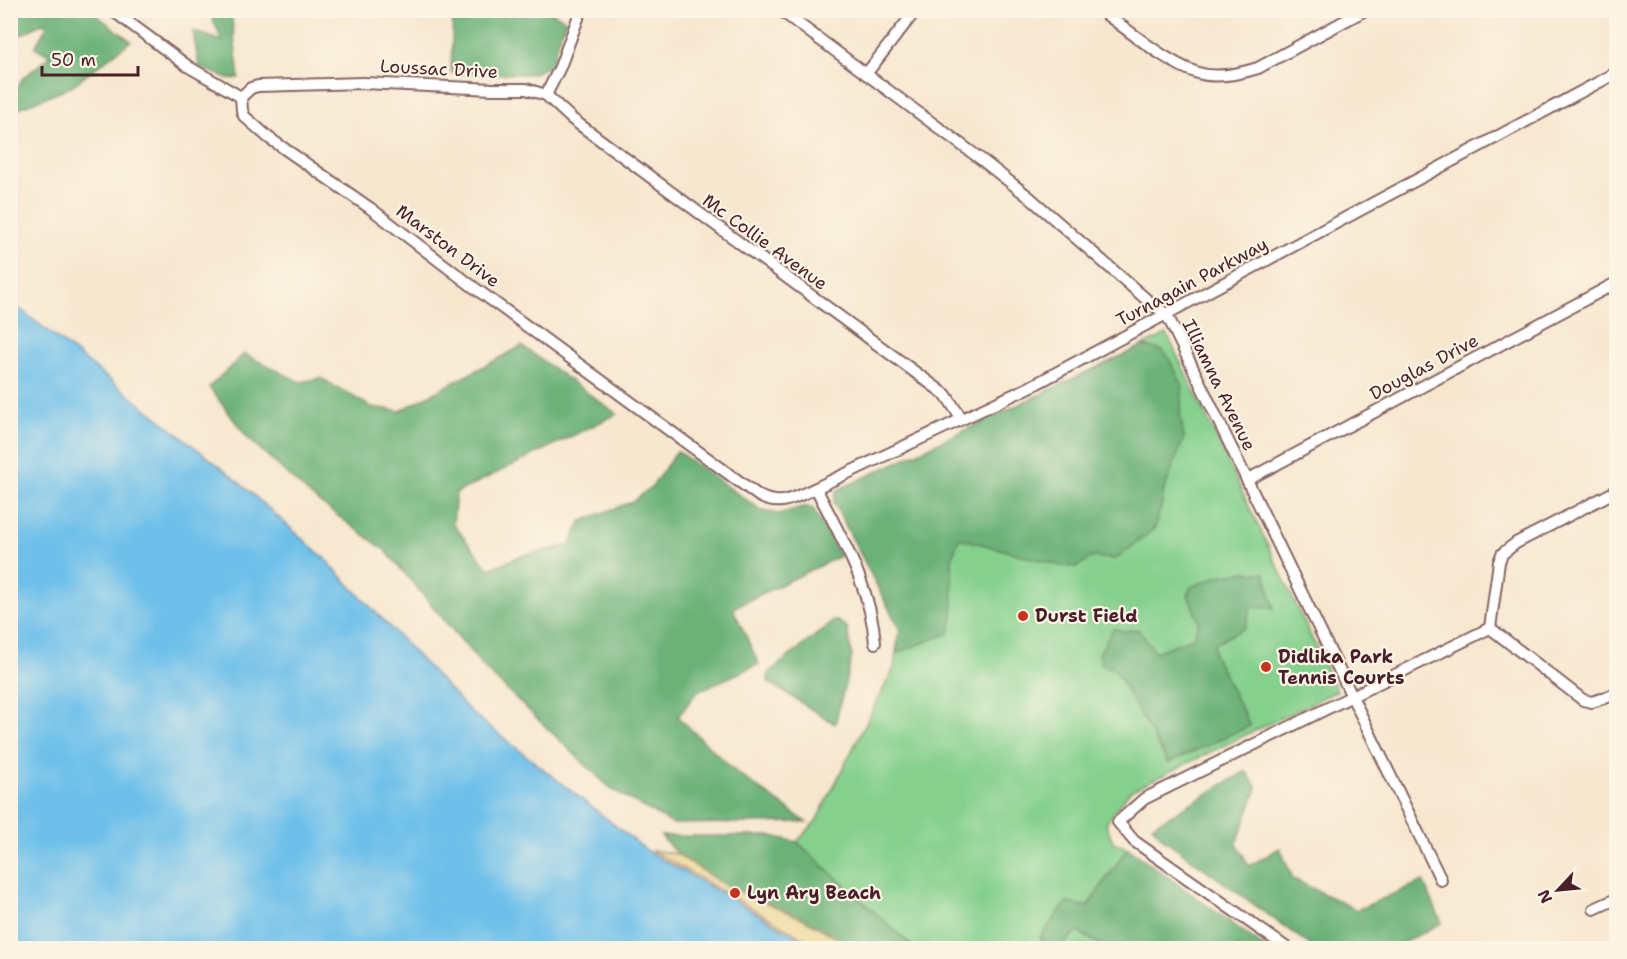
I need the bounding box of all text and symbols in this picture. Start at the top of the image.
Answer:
scale bar [42,39,138,77]
text: 50 m [51,48,96,72]
street label: Loussac Drive [379,54,499,84]
street label: Mc Collie Avenue [698,188,832,296]
street label: Marston Drive [391,199,505,293]
street label: Turnagain Parkway [1112,232,1272,332]
street label: Illiamna Avenue [1177,315,1261,455]
street label: Douglas Drive [1366,328,1482,406]
place label: Durst Field [1035,604,1138,628]
marker: Durst Field [1016,609,1030,623]
place label: Didlika Park Tennis Courts [1278,645,1404,690]
marker: Didlika Park Tennis Courts [1259,660,1273,674]
north arrow [1528,860,1588,920]
place label: Lyn Ary Beach [747,881,881,905]
marker: Lyn Ary Beach [728,886,742,900]
text: N [1533,886,1557,907]

